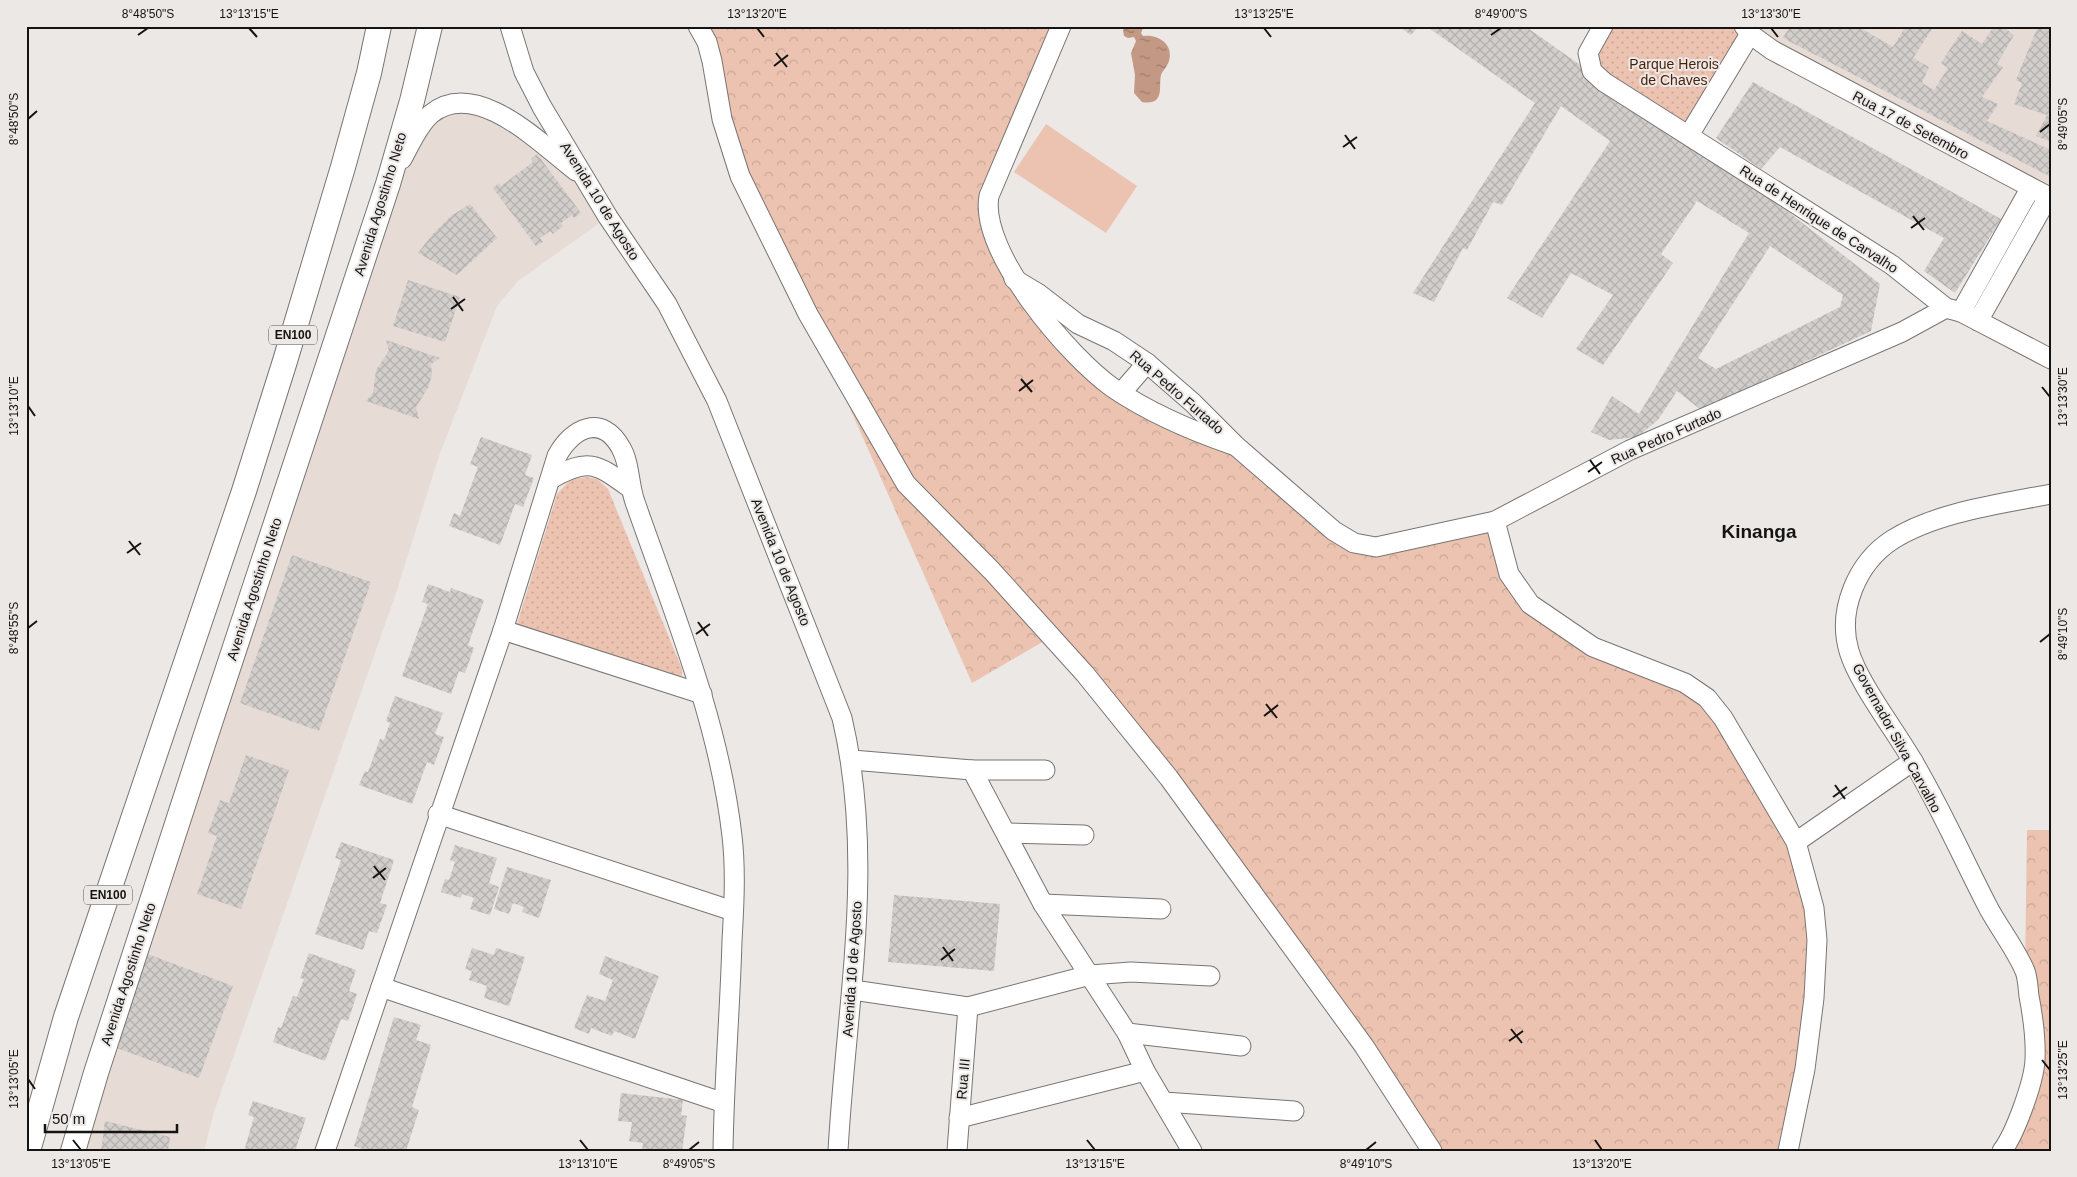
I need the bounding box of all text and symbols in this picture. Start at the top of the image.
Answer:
text: 8°48'50"S [122,7,174,21]
text: 13°13'15"E [219,7,279,21]
text: 13°13'20"E [727,7,787,21]
text: 13°13'25"E [1234,7,1294,21]
text: 8°49'00"S [1475,7,1527,21]
text: 13°13'30"E [1741,7,1801,21]
park label: Parque Herois de Chaves [1629,56,1719,88]
street label: Rua 17 de Setembro [1850,88,1972,162]
text: 8°48'50"S [7,93,21,145]
text: 8°49'05"S [2056,98,2070,150]
street label: Avenida Agostinho Neto [351,130,410,278]
street label: Avenida 10 de Agosto [557,139,643,263]
street label: Rua de Henrique de Carvalho [1737,162,1901,276]
road number: EN100 [269,326,317,344]
street label: Rua Pedro Furtado [1127,347,1227,437]
text: 13°13'30"E [2056,367,2070,427]
text: 13°13'10"E [7,376,21,436]
street label: Rua Pedro Furtado [1608,404,1724,468]
street label: Avenida 10 de Agosto [748,496,814,628]
street label: Avenida Agostinho Neto [223,515,285,662]
district label: Kinanga [1722,521,1797,542]
text: 8°48'55"S [7,602,21,654]
text: 8°49'10"S [2056,608,2070,660]
street label: Governador Silva Carvalho [1849,661,1945,816]
road number: EN100 [84,886,132,904]
street label: Avenida Agostinho Neto [97,900,159,1047]
street label: Avenida 10 de Agosto [839,900,865,1037]
text: 13°13'25"E [2056,1040,2070,1100]
text: 13°13'05"E [7,1049,21,1109]
street label: Rua III [953,1058,973,1100]
scale bar [45,1102,178,1134]
text: 50 m [52,1110,85,1127]
text: 13°13'05"E [51,1157,111,1171]
text: 13°13'10"E [558,1157,618,1171]
text: 8°49'05"S [663,1157,715,1171]
text: 13°13'15"E [1065,1157,1125,1171]
text: 8°49'10"S [1340,1157,1392,1171]
text: 13°13'20"E [1572,1157,1632,1171]

